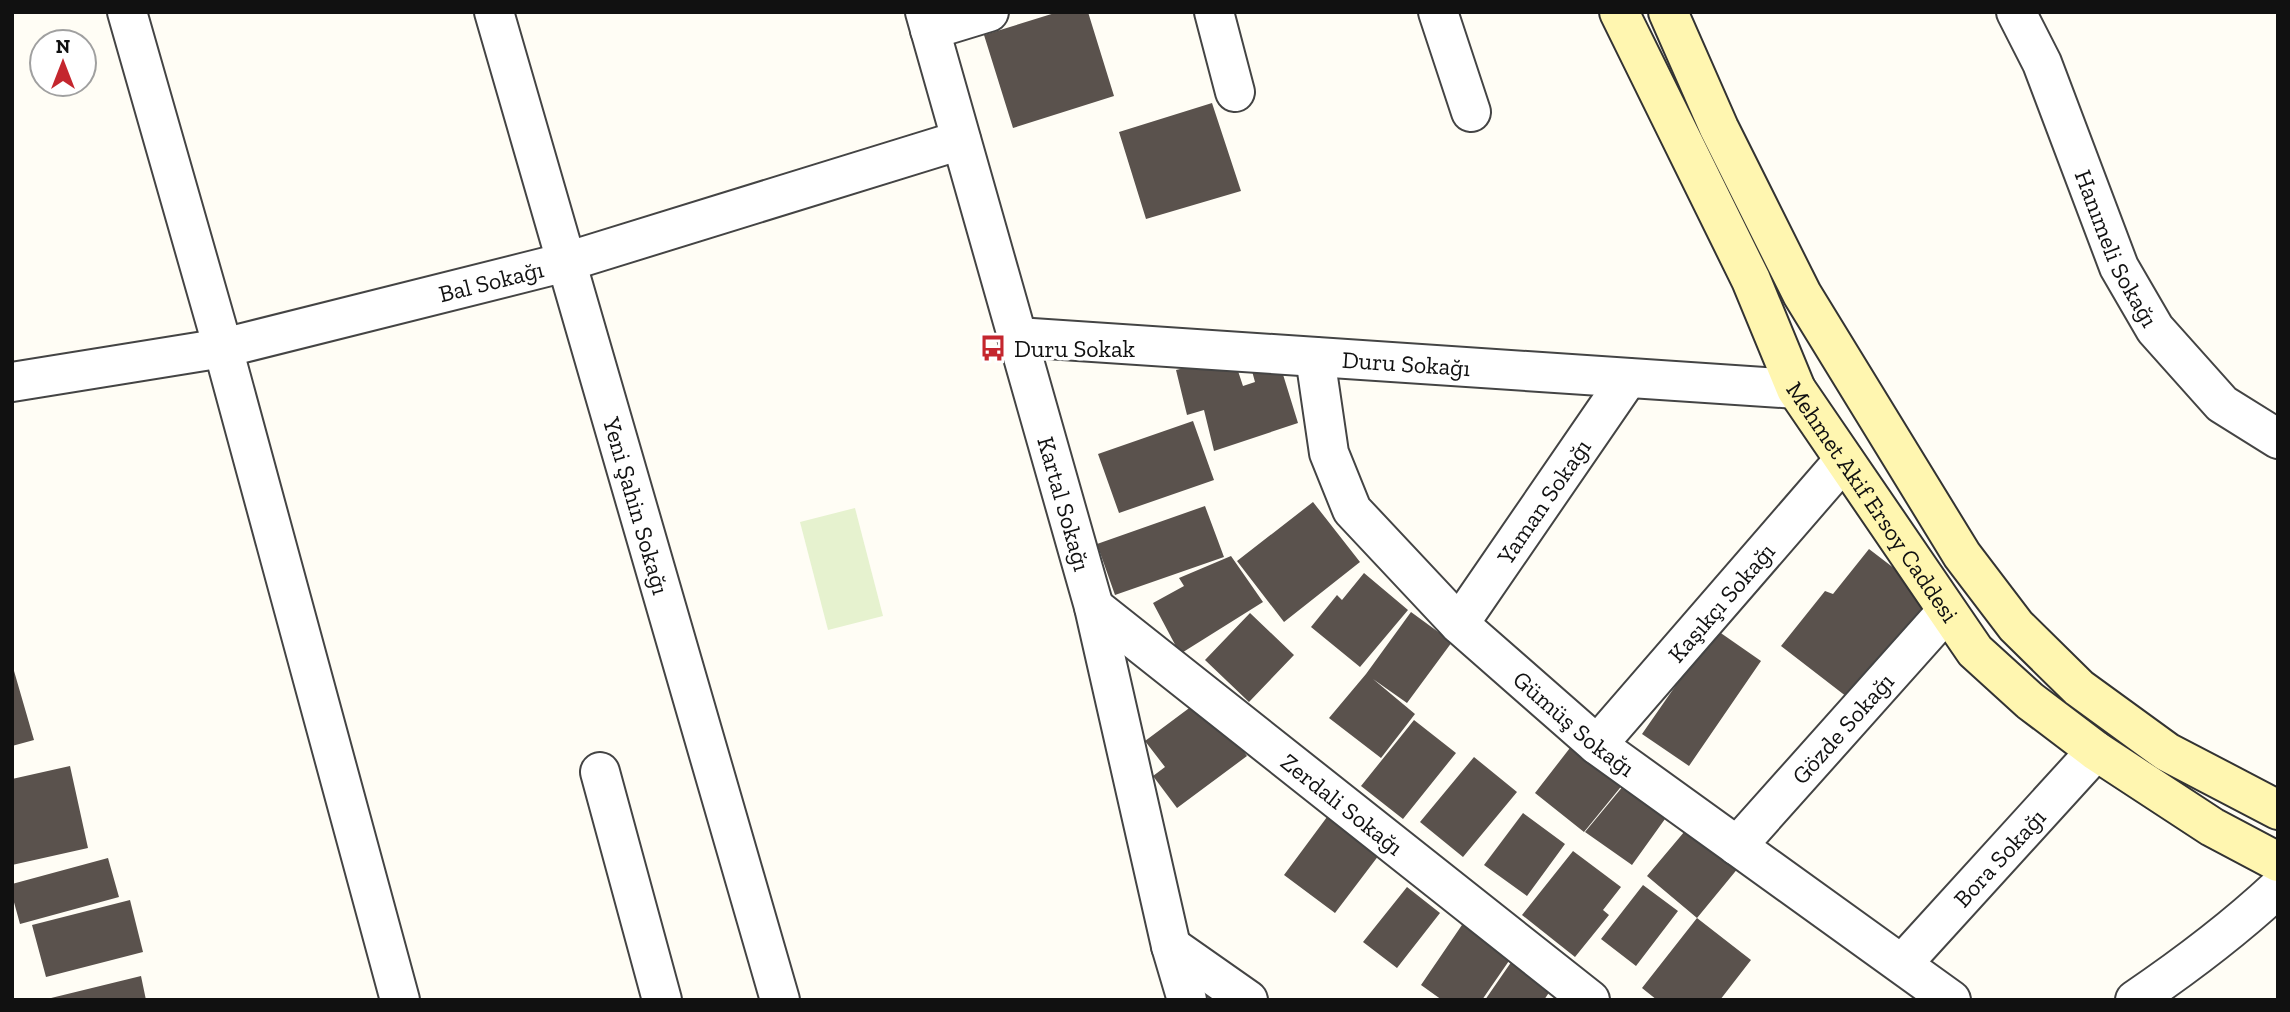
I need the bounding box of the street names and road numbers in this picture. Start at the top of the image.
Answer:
street label: Hanımeli Sokağı [2069,165,2165,332]
street label: Bal Sokağı [436,254,547,308]
street label: Duru Sokağı [1341,344,1471,382]
street label: Mehmet Akif Ersoy Caddesi [1781,376,1965,628]
street label: Yeni Şahin Sokağı [597,413,676,598]
street label: Kartal Sokağı [1032,433,1098,574]
street label: Yaman Sokağı [1490,433,1597,570]
street label: Kaşıkçı Sokağı [1661,536,1781,668]
street label: Gümüş Sokağı [1508,664,1641,782]
street label: Gözde Sokağı [1785,666,1900,790]
street label: Zerdali Sokağı [1276,747,1410,861]
street label: Bora Sokağı [1947,802,2051,913]

